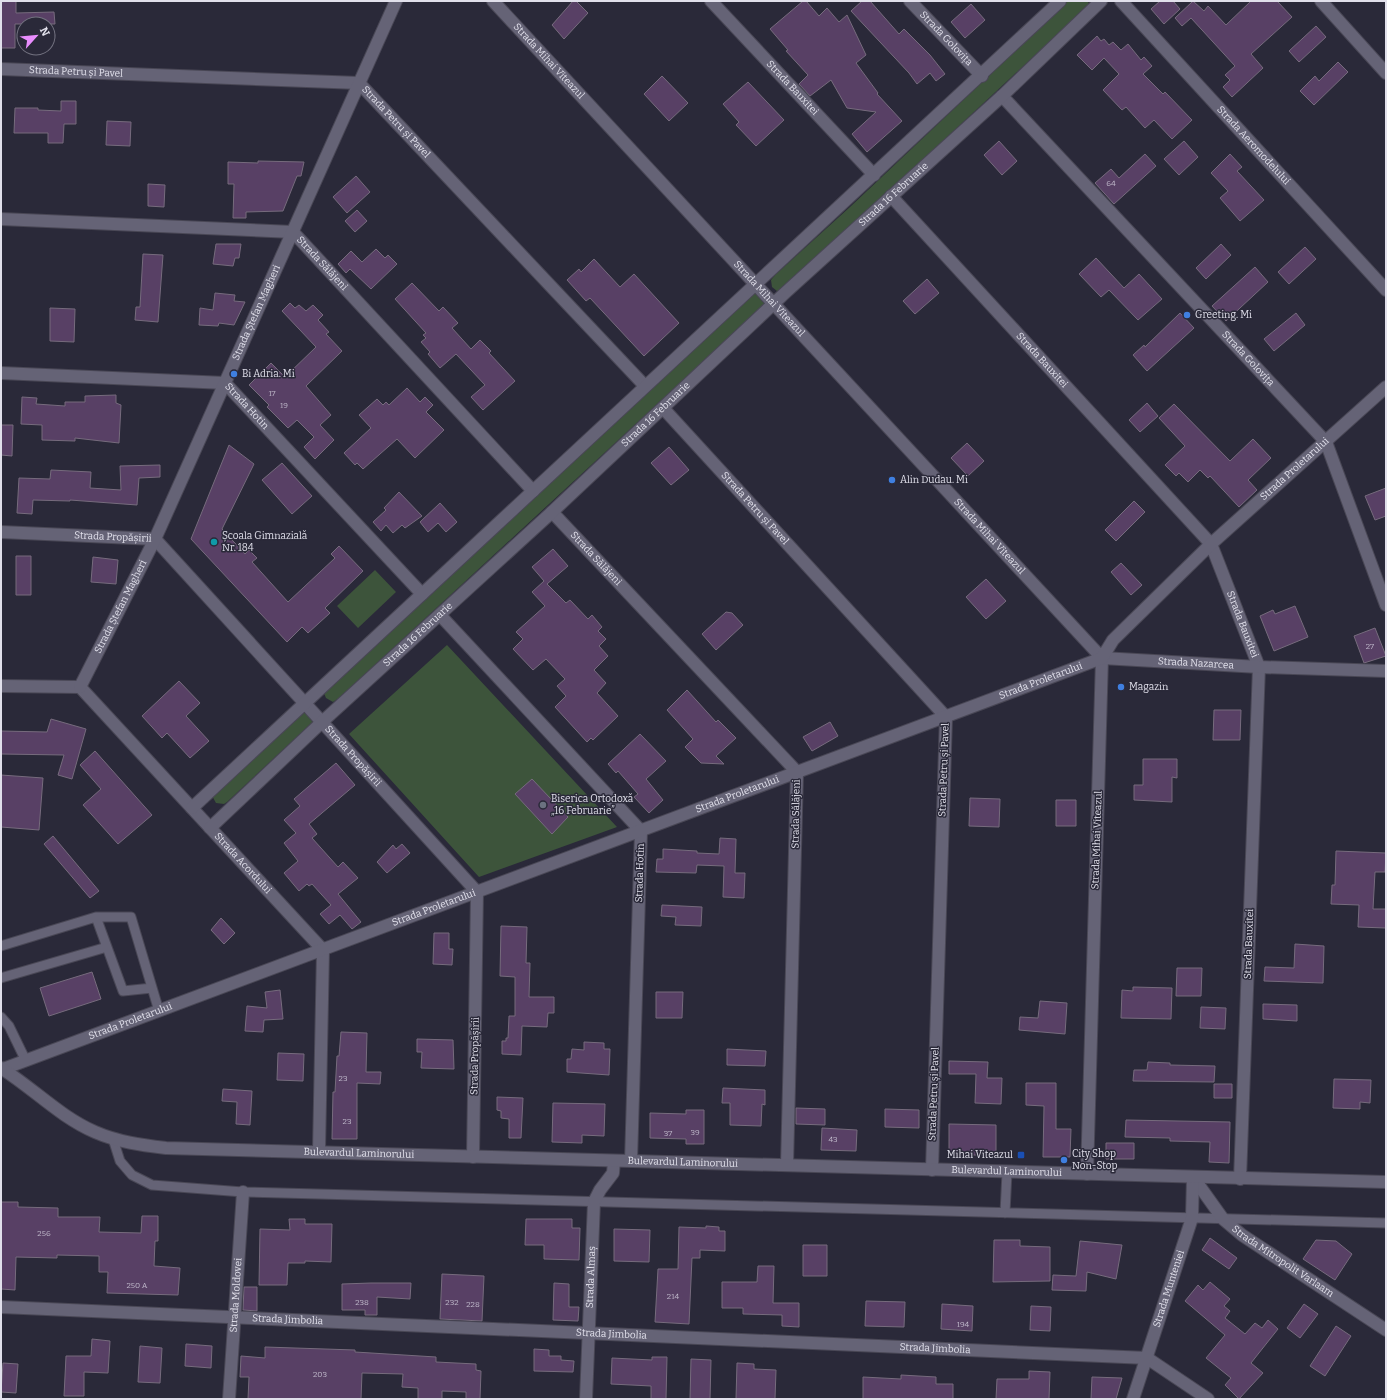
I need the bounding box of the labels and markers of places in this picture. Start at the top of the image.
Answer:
place label: Greeting. Mi [1195,309,1252,321]
marker: Greeting. Mi [1182,310,1192,320]
place label: Bi Adria. Mi [242,368,295,380]
marker: Bi Adria. Mi [229,369,239,379]
place label: Alin Dudau. Mi [900,474,968,486]
marker: Alin Dudau. Mi [887,475,897,485]
place label: Școala Gimnazială Nr. 184 [222,529,308,554]
marker: Școala Gimnazială Nr. 184 [209,537,219,547]
place label: Magazin [1129,681,1169,693]
marker: Magazin [1116,682,1126,692]
place label: Biserica Ortodoxă „16 Februarie” [551,792,634,817]
marker: Biserica Ortodoxă „16 Februarie” [538,800,548,810]
place label: City Shop Non-Stop [1072,1148,1118,1172]
place label: Mihai Viteazul [947,1149,1013,1161]
marker: Mihai Viteazul [1016,1150,1026,1160]
marker: City Shop Non-Stop [1059,1155,1069,1165]

